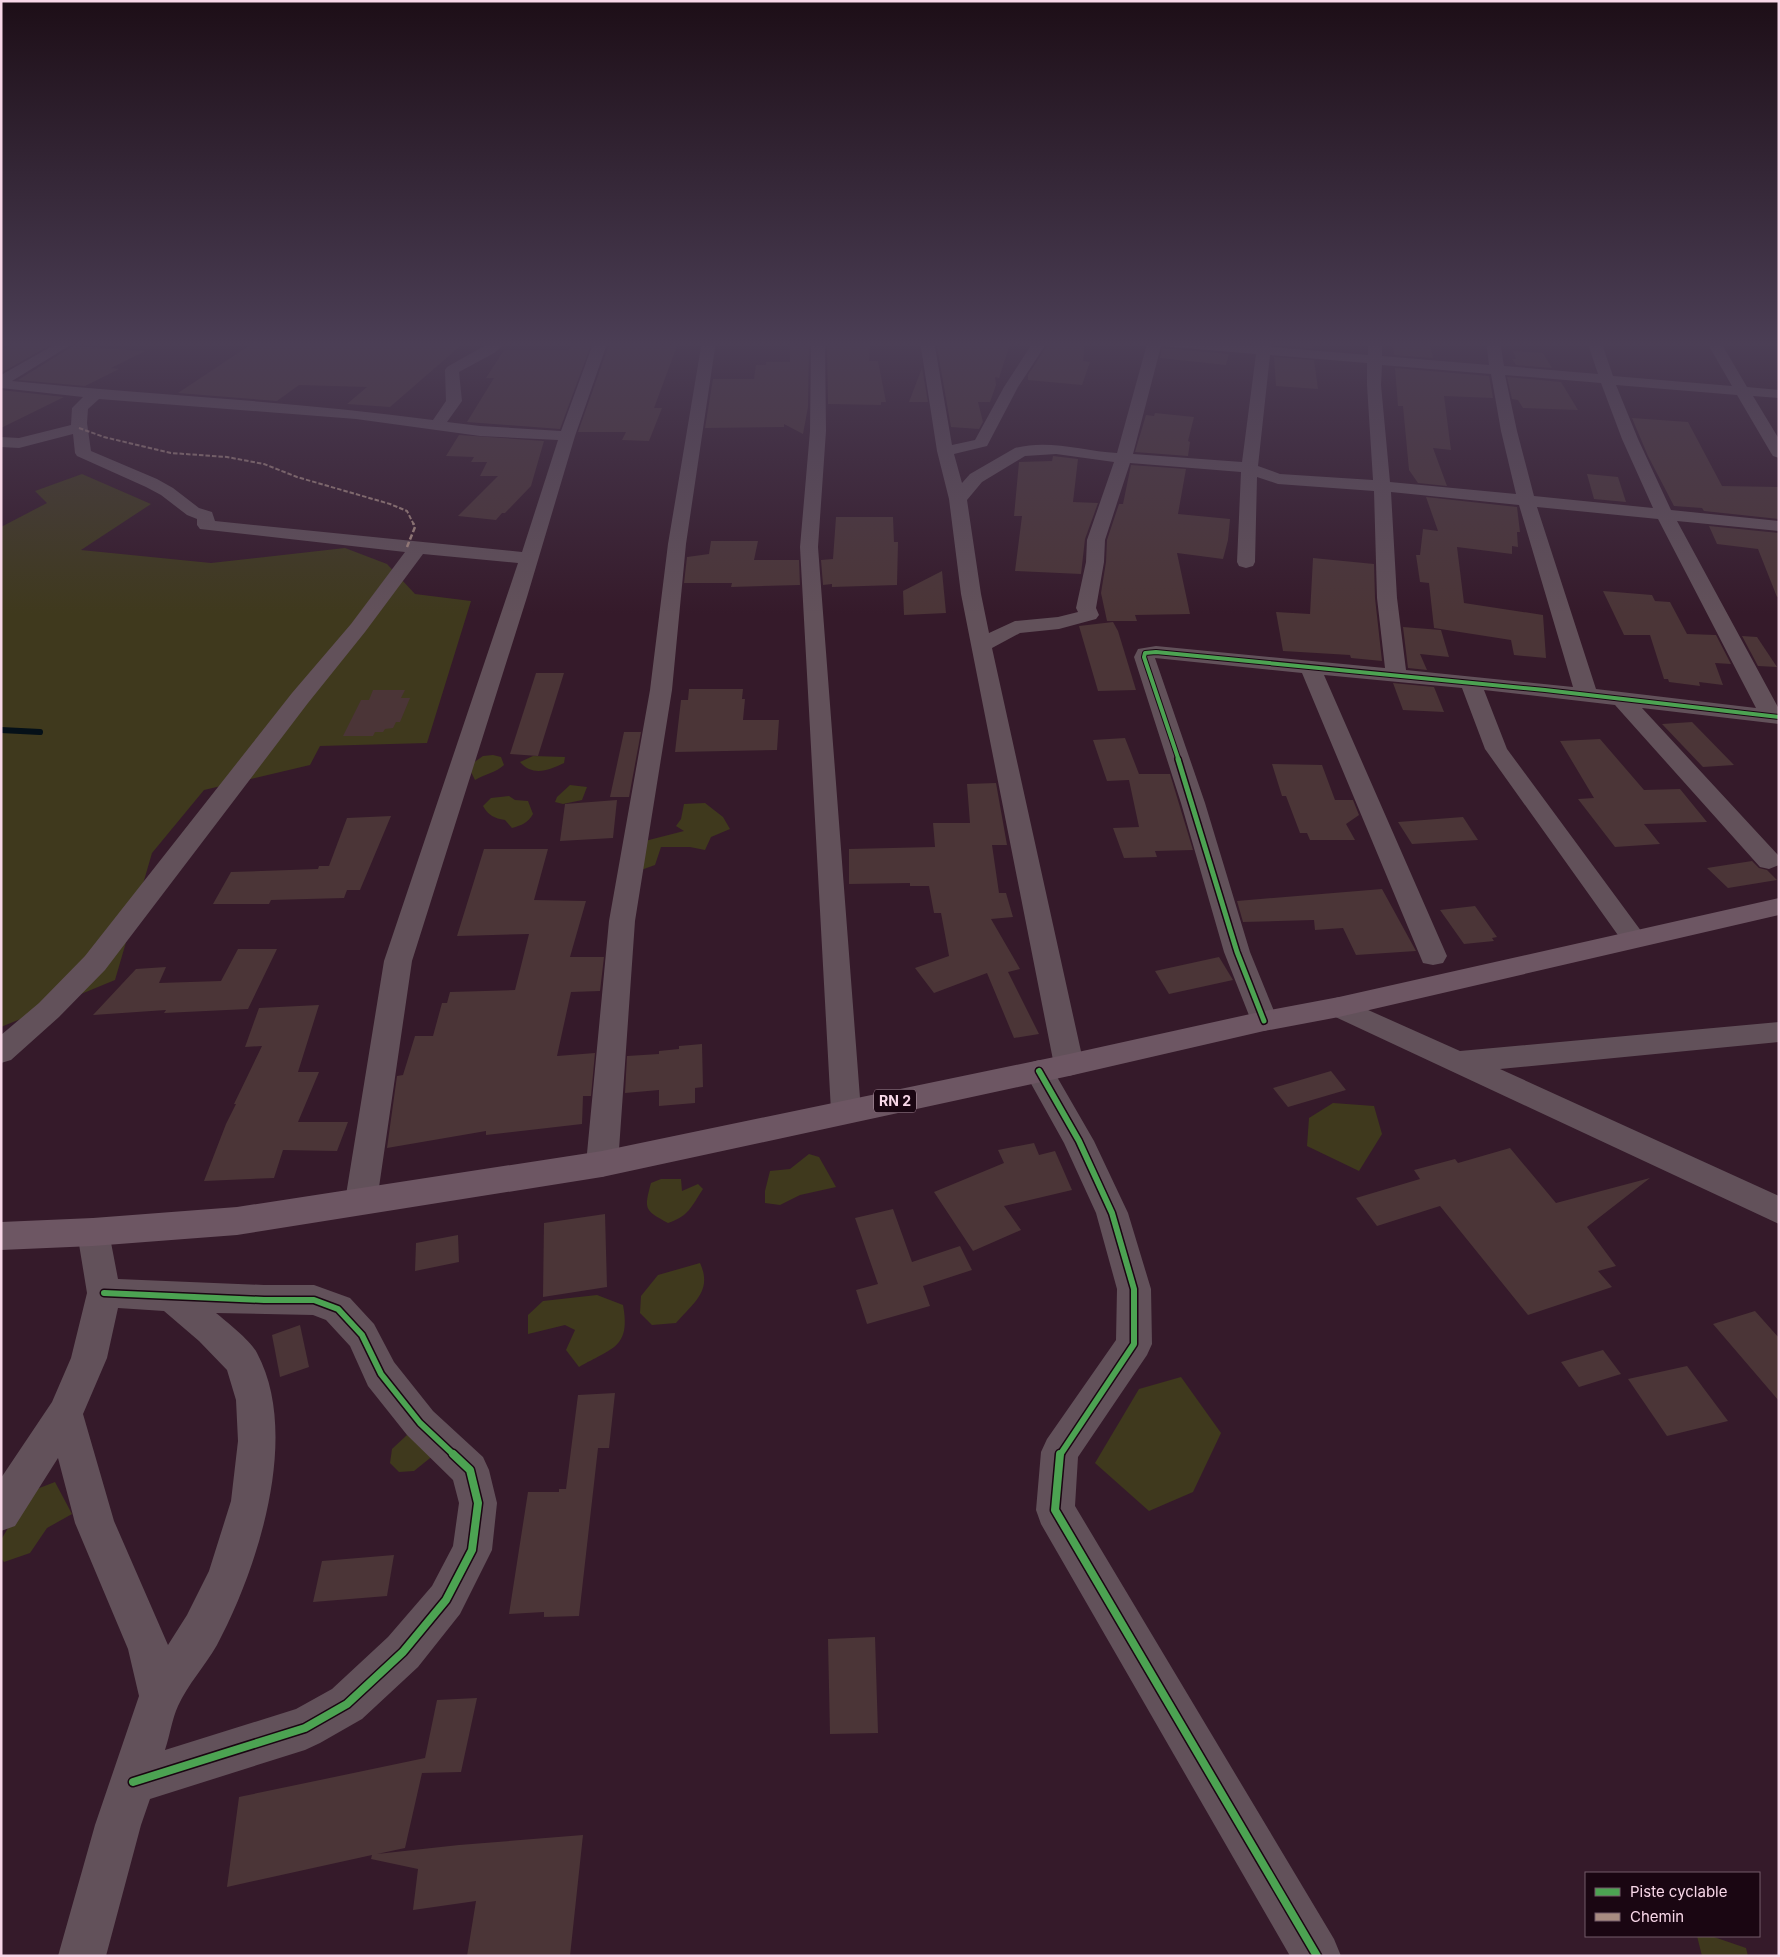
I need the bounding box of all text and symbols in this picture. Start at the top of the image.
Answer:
road number: RN 2 [874,1090,916,1112]
legend [1585,1872,1760,1937]
text: Piste cyclable [1630,1882,1727,1901]
text: Chemin [1630,1907,1684,1926]

